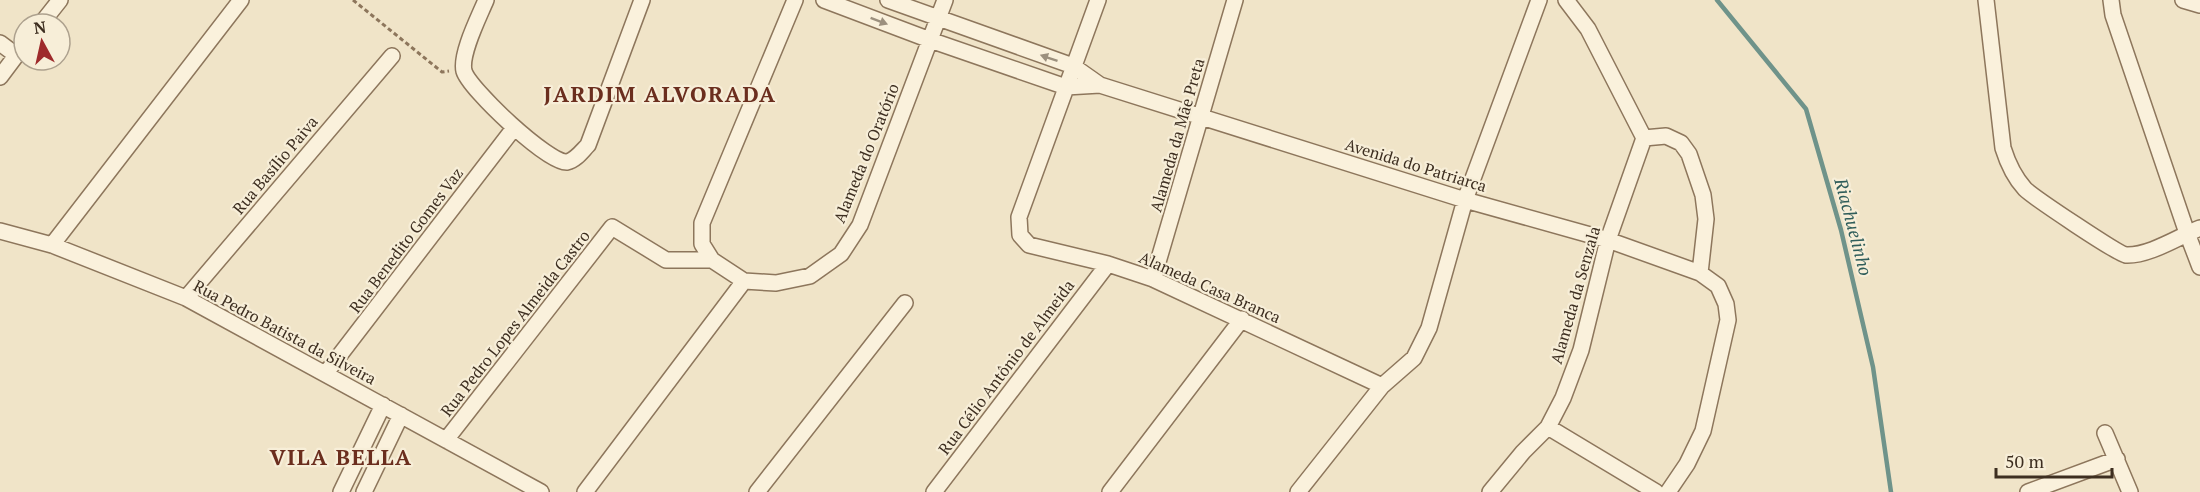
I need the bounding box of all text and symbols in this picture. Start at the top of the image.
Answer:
north arrow [12,12,72,72]
text: N [32,15,47,39]
one-way arrow [870,16,888,26]
one-way arrow [1040,52,1058,62]
street label: Alameda da Mãe Preta [1145,56,1209,214]
district label: JARDIM ALVORADA [544,79,776,108]
street label: Alameda do Oratório [828,80,904,226]
street label: Rua Basílio Paiva [227,111,323,219]
street label: Avenida do Patriarca [1343,133,1489,197]
street label: Rua Benedito Gomes Vaz [344,163,468,317]
water label: Riachuelinho [1829,174,1879,278]
street label: Alameda da Senzala [1545,224,1605,366]
street label: Rua Pedro Lopes Almeida Castro [435,225,595,421]
street label: Alameda Casa Branca [1136,246,1284,328]
street label: Rua Pedro Batista da Silveira [190,274,380,390]
street label: Rua Célio Antônio de Almeida [933,275,1079,459]
scale bar [1996,441,2112,479]
district label: VILA BELLA [269,442,413,471]
text: 50 m [2005,449,2045,473]

